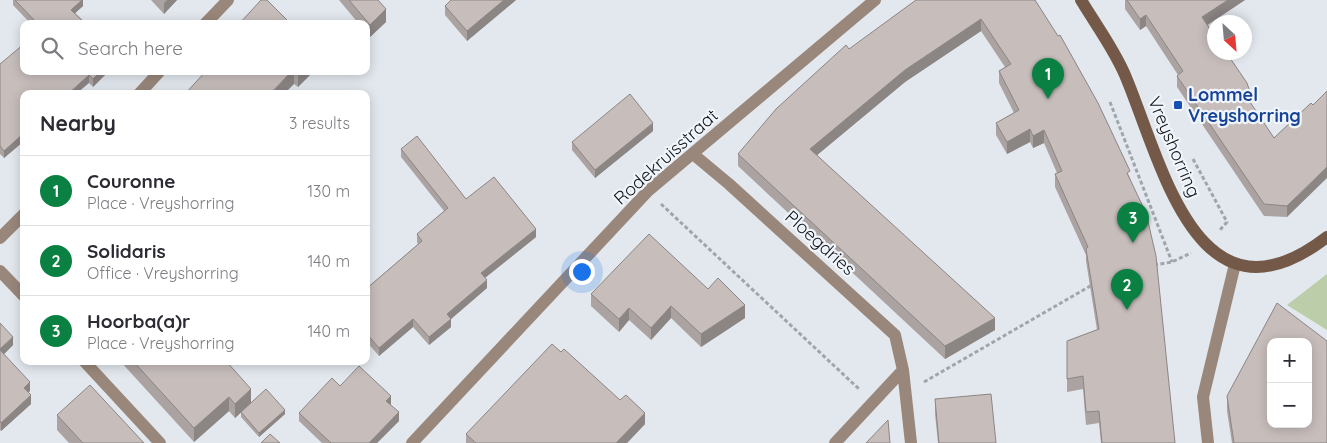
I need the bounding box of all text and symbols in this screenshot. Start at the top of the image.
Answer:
north arrow [1207,15,1252,60]
search box [20,20,370,75]
icon: search [38,34,66,62]
text: Search here [78,36,183,60]
pin: 1 [1032,58,1064,99]
place label: Lommel Vreyshorring [1188,83,1301,127]
street label: Vreyshorring [1143,93,1206,201]
marker: Lommel Vreyshorring [1172,99,1184,111]
street label: Rodekruisstraat [609,104,723,209]
text: Nearby [40,110,116,136]
text: 3 results [289,113,350,133]
text: Couronne [87,169,175,193]
text: 1 [53,181,59,201]
text: 130 m [307,181,350,201]
text: Place · Vreyshorring [87,193,234,213]
pin: 3 [1117,202,1149,243]
street label: Ploegdries [780,205,860,280]
text: Solidaris [87,239,166,263]
text: 2 [51,251,61,271]
text: 140 m [307,251,350,271]
your location [569,259,595,285]
text: Office · Vreyshorring [87,263,239,283]
pin: 2 [1111,269,1143,310]
text: Hoorba(a)r [87,309,190,333]
text: 3 [52,321,60,341]
text: 140 m [307,321,350,341]
text: Place · Vreyshorring [87,333,234,353]
map controls [1267,338,1312,428]
button: + [1267,338,1312,383]
button: − [1267,383,1312,428]

